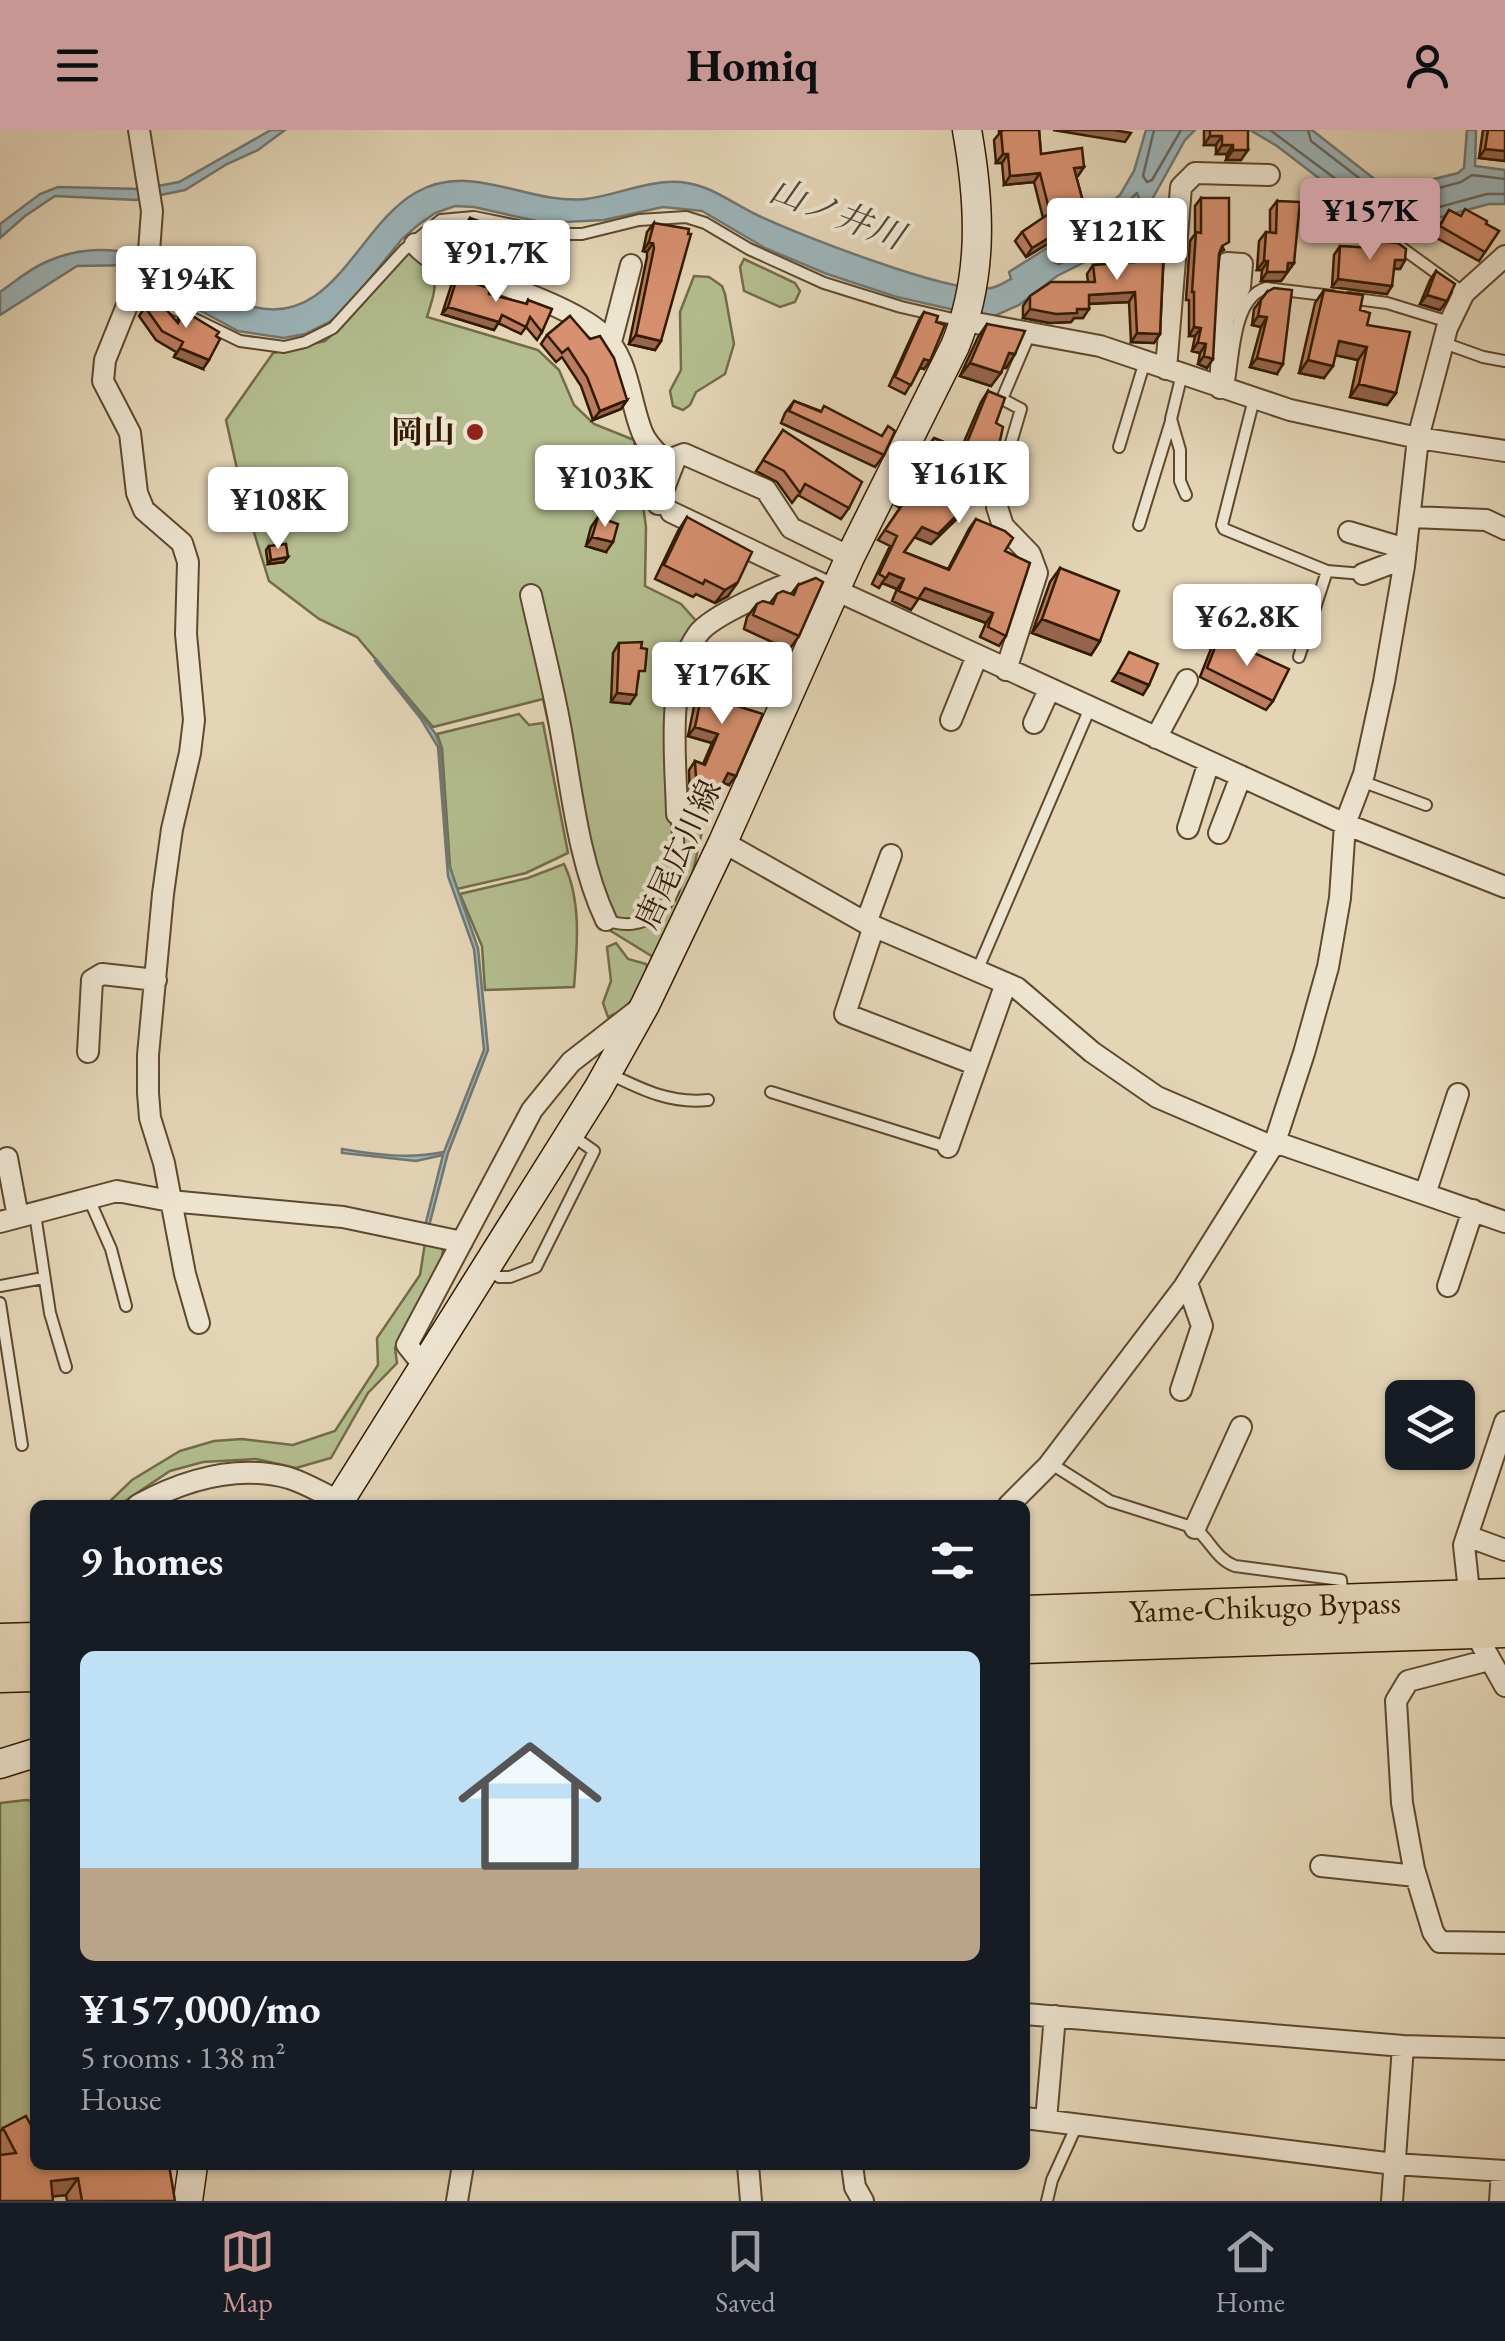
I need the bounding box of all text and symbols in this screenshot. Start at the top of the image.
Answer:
text: Homiq [686,36,819,94]
icon: menu [50,38,105,93]
icon: person [1400,38,1455,93]
water label: 山ノ井川 [764,166,914,260]
pin: ¥157K [1300,178,1440,263]
text: ¥157K [1322,189,1418,231]
pin: ¥121K [1047,198,1187,283]
text: ¥121K [1069,209,1165,251]
pin: ¥91.7K [415,220,577,305]
text: ¥91.7K [444,231,548,273]
pin: ¥194K [116,246,256,331]
text: ¥194K [138,257,234,299]
place label: 岡山 [391,411,455,453]
marker: 岡山 [464,421,486,443]
pin: ¥161K [889,441,1029,526]
pin: ¥103K [535,445,675,530]
text: ¥161K [911,452,1007,494]
text: ¥103K [557,456,653,498]
pin: ¥108K [208,467,348,552]
text: ¥108K [230,478,326,520]
pin: ¥62.8K [1166,584,1328,669]
text: ¥62.8K [1195,595,1299,637]
pin: ¥176K [652,642,792,727]
text: ¥176K [674,653,770,695]
street label: 唐尾広川線 [625,773,731,935]
map controls [1385,1380,1475,1470]
button: layers [1385,1380,1475,1470]
text: 9 homes [80,1533,223,1588]
icon: filters [925,1533,980,1588]
street label: Yame-Chikugo Bypass [1128,1581,1401,1632]
icon: home [440,1716,620,1896]
text: ¥157,000/mo [80,1981,321,2036]
text: 5 rooms · 138 m² [80,2036,286,2078]
text: House [80,2078,161,2120]
tab: Map [220,2224,275,2320]
tab: Saved [715,2224,775,2320]
tab: Home [1216,2224,1285,2320]

